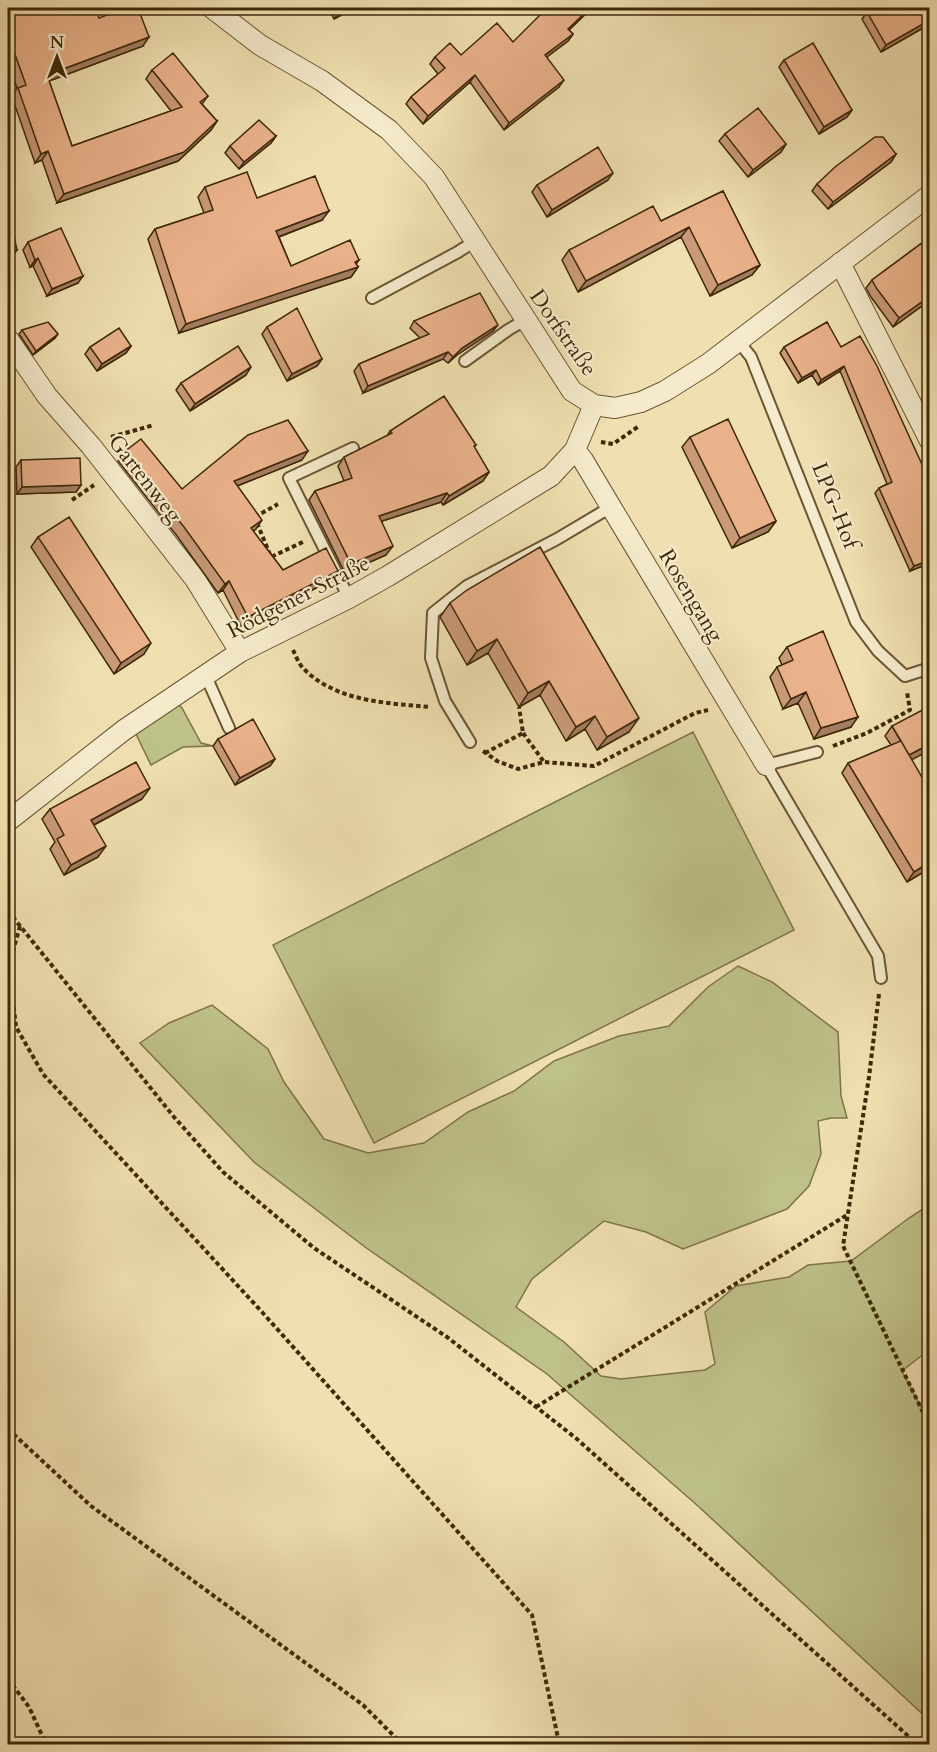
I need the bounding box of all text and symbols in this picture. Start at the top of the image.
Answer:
north arrow [27,27,87,87]
text: N [50,32,64,54]
street label: Dorfstraße [522,283,604,382]
street label: Gartenweg [101,428,190,529]
street label: LPG-Hof [804,458,867,556]
street label: Rosengang [652,543,731,648]
street label: Rödgener Straße [222,548,375,646]

